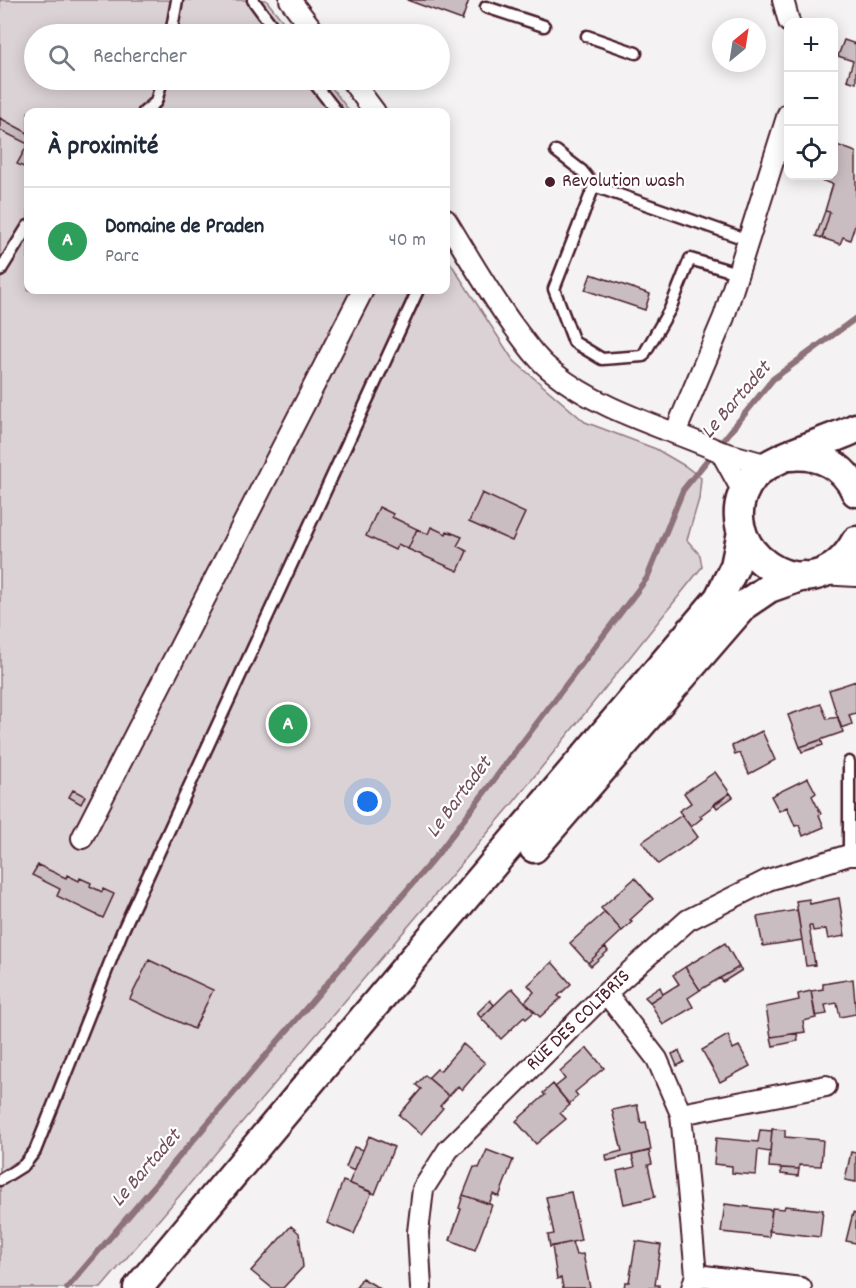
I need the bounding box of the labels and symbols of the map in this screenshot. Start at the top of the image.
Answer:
north arrow [712,18,766,72]
place label: Revolution wash [562,168,685,196]
marker: Revolution wash [543,175,557,189]
water label: Le Bartadet [695,354,781,447]
pin: A [268,702,308,746]
water label: Le Bartadet [420,749,502,845]
your location [353,787,382,816]
street label: RUE DES COLIBRIS [520,964,638,1078]
water label: Le Bartadet [105,1122,191,1215]

